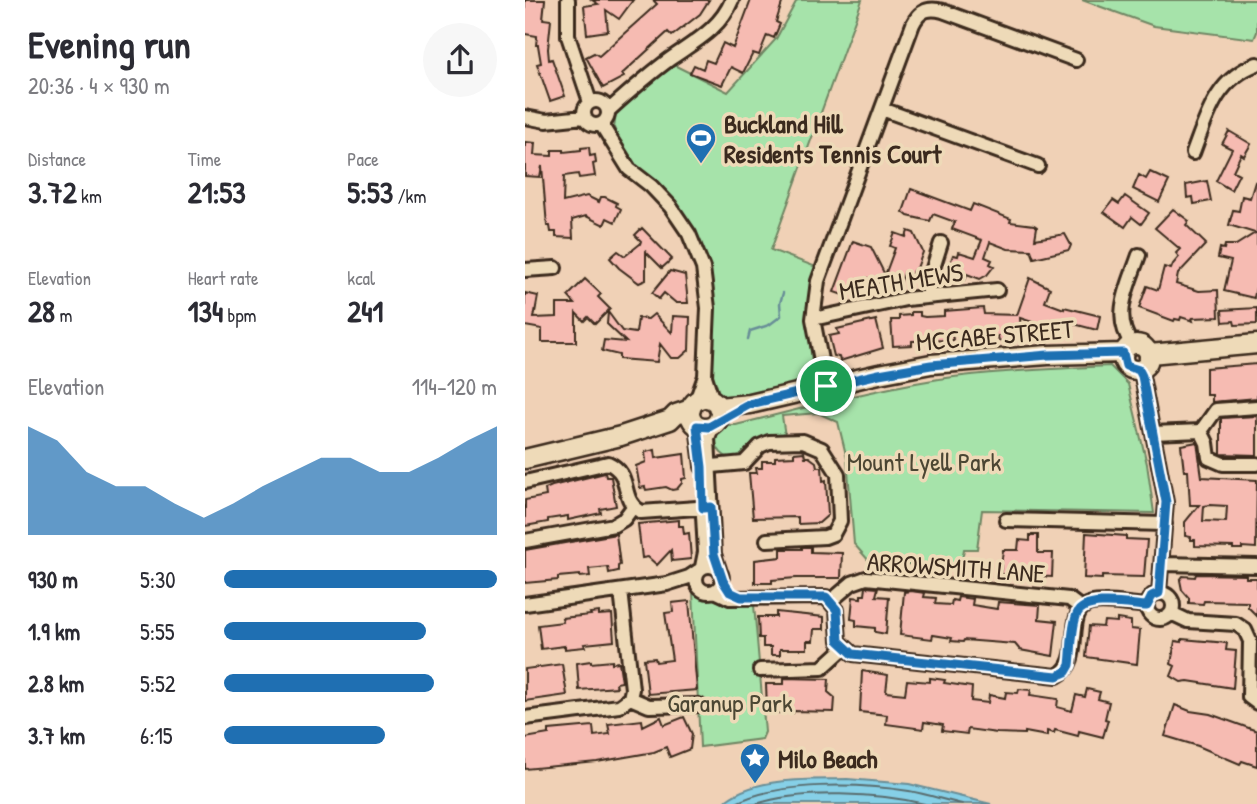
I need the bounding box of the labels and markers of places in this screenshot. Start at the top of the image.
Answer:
place label: Buckland Hill Residents Tennis Court [724,106,942,171]
sports icon: Buckland Hill Residents Tennis Court [684,121,718,165]
pin [796,356,856,416]
place icon: Milo Beach [738,741,772,785]
place label: Milo Beach [778,741,877,776]

